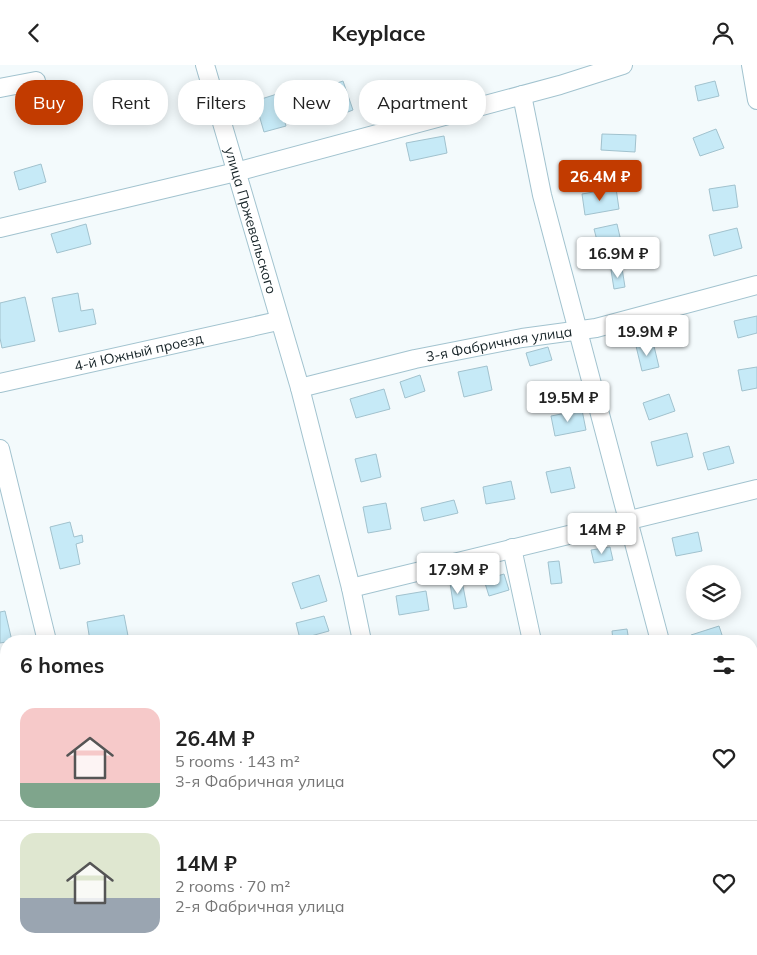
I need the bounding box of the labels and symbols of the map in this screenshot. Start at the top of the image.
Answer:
street label: улица Пржевальского [221,145,281,296]
pin: 26.4M ₽ [554,159,646,202]
pin: 16.9M ₽ [572,237,664,279]
pin: 19.9M ₽ [601,315,693,357]
street label: 3-я Фабричная улица [424,322,573,366]
street label: 4-й Южный проезд [72,329,205,375]
pin: 19.5M ₽ [522,381,614,423]
pin: 14M ₽ [567,513,637,555]
pin: 17.9M ₽ [412,553,504,595]

